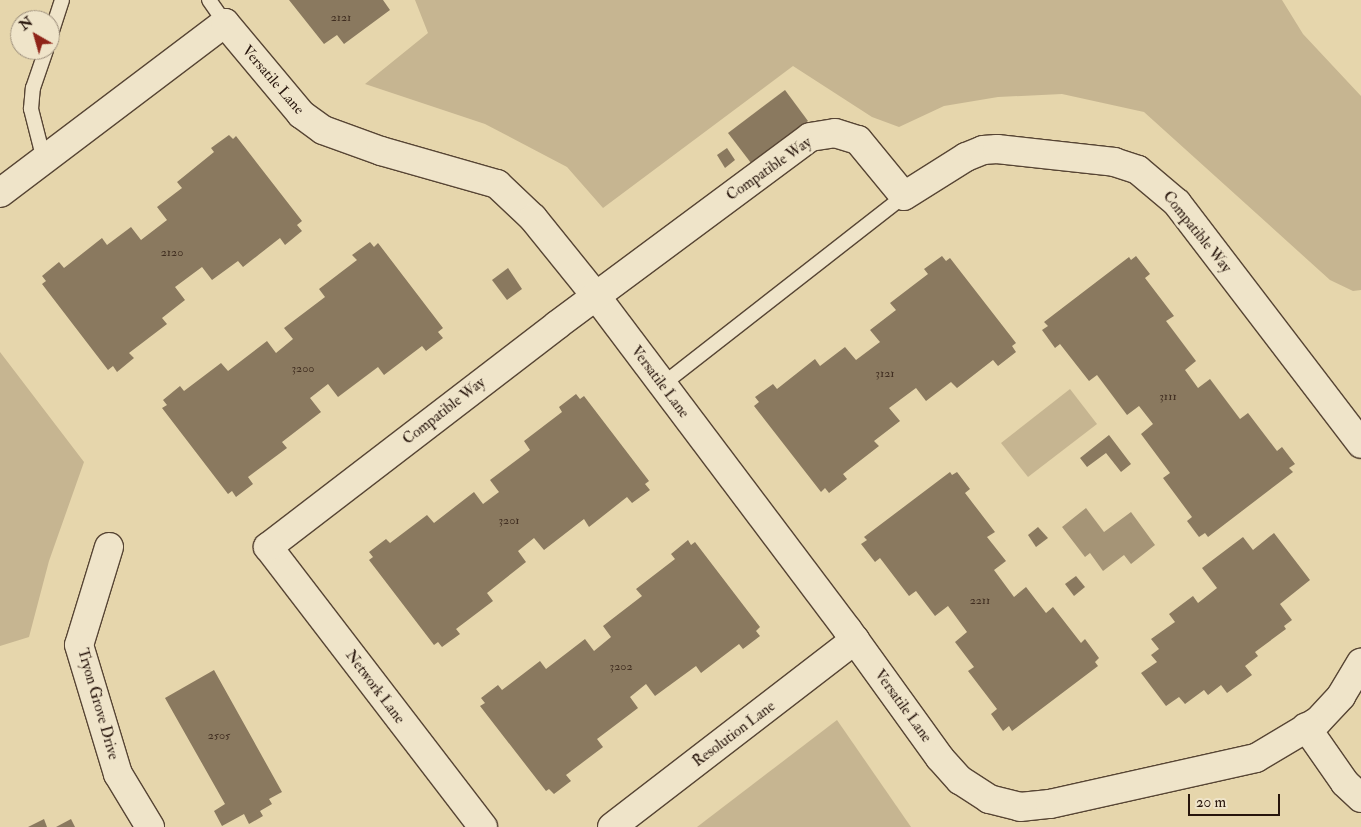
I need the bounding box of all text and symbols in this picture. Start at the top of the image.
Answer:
north arrow [10,10,60,60]
house number: 2121 [331,11,351,25]
text: N [16,13,36,34]
street label: Versatile Lane [238,42,308,118]
street label: Compatible Way [723,133,815,205]
street label: Compatible Way [1159,188,1235,276]
house number: 2120 [161,246,183,260]
street label: Versatile Lane [627,342,693,422]
house number: 3200 [292,362,314,376]
house number: 3121 [875,367,895,381]
street label: Compatible Way [399,373,489,449]
house number: 3111 [1159,390,1177,404]
house number: 3201 [498,514,520,528]
house number: 2211 [970,594,990,608]
street label: Tryon Grove Drive [73,646,123,762]
street label: Network Lane [341,647,409,727]
house number: 3202 [610,660,632,674]
street label: Versatile Lane [871,666,935,746]
street label: Resolution Lane [689,697,779,771]
house number: 2505 [208,729,230,743]
scale bar [1191,784,1284,816]
text: 20 m [1196,793,1226,812]

